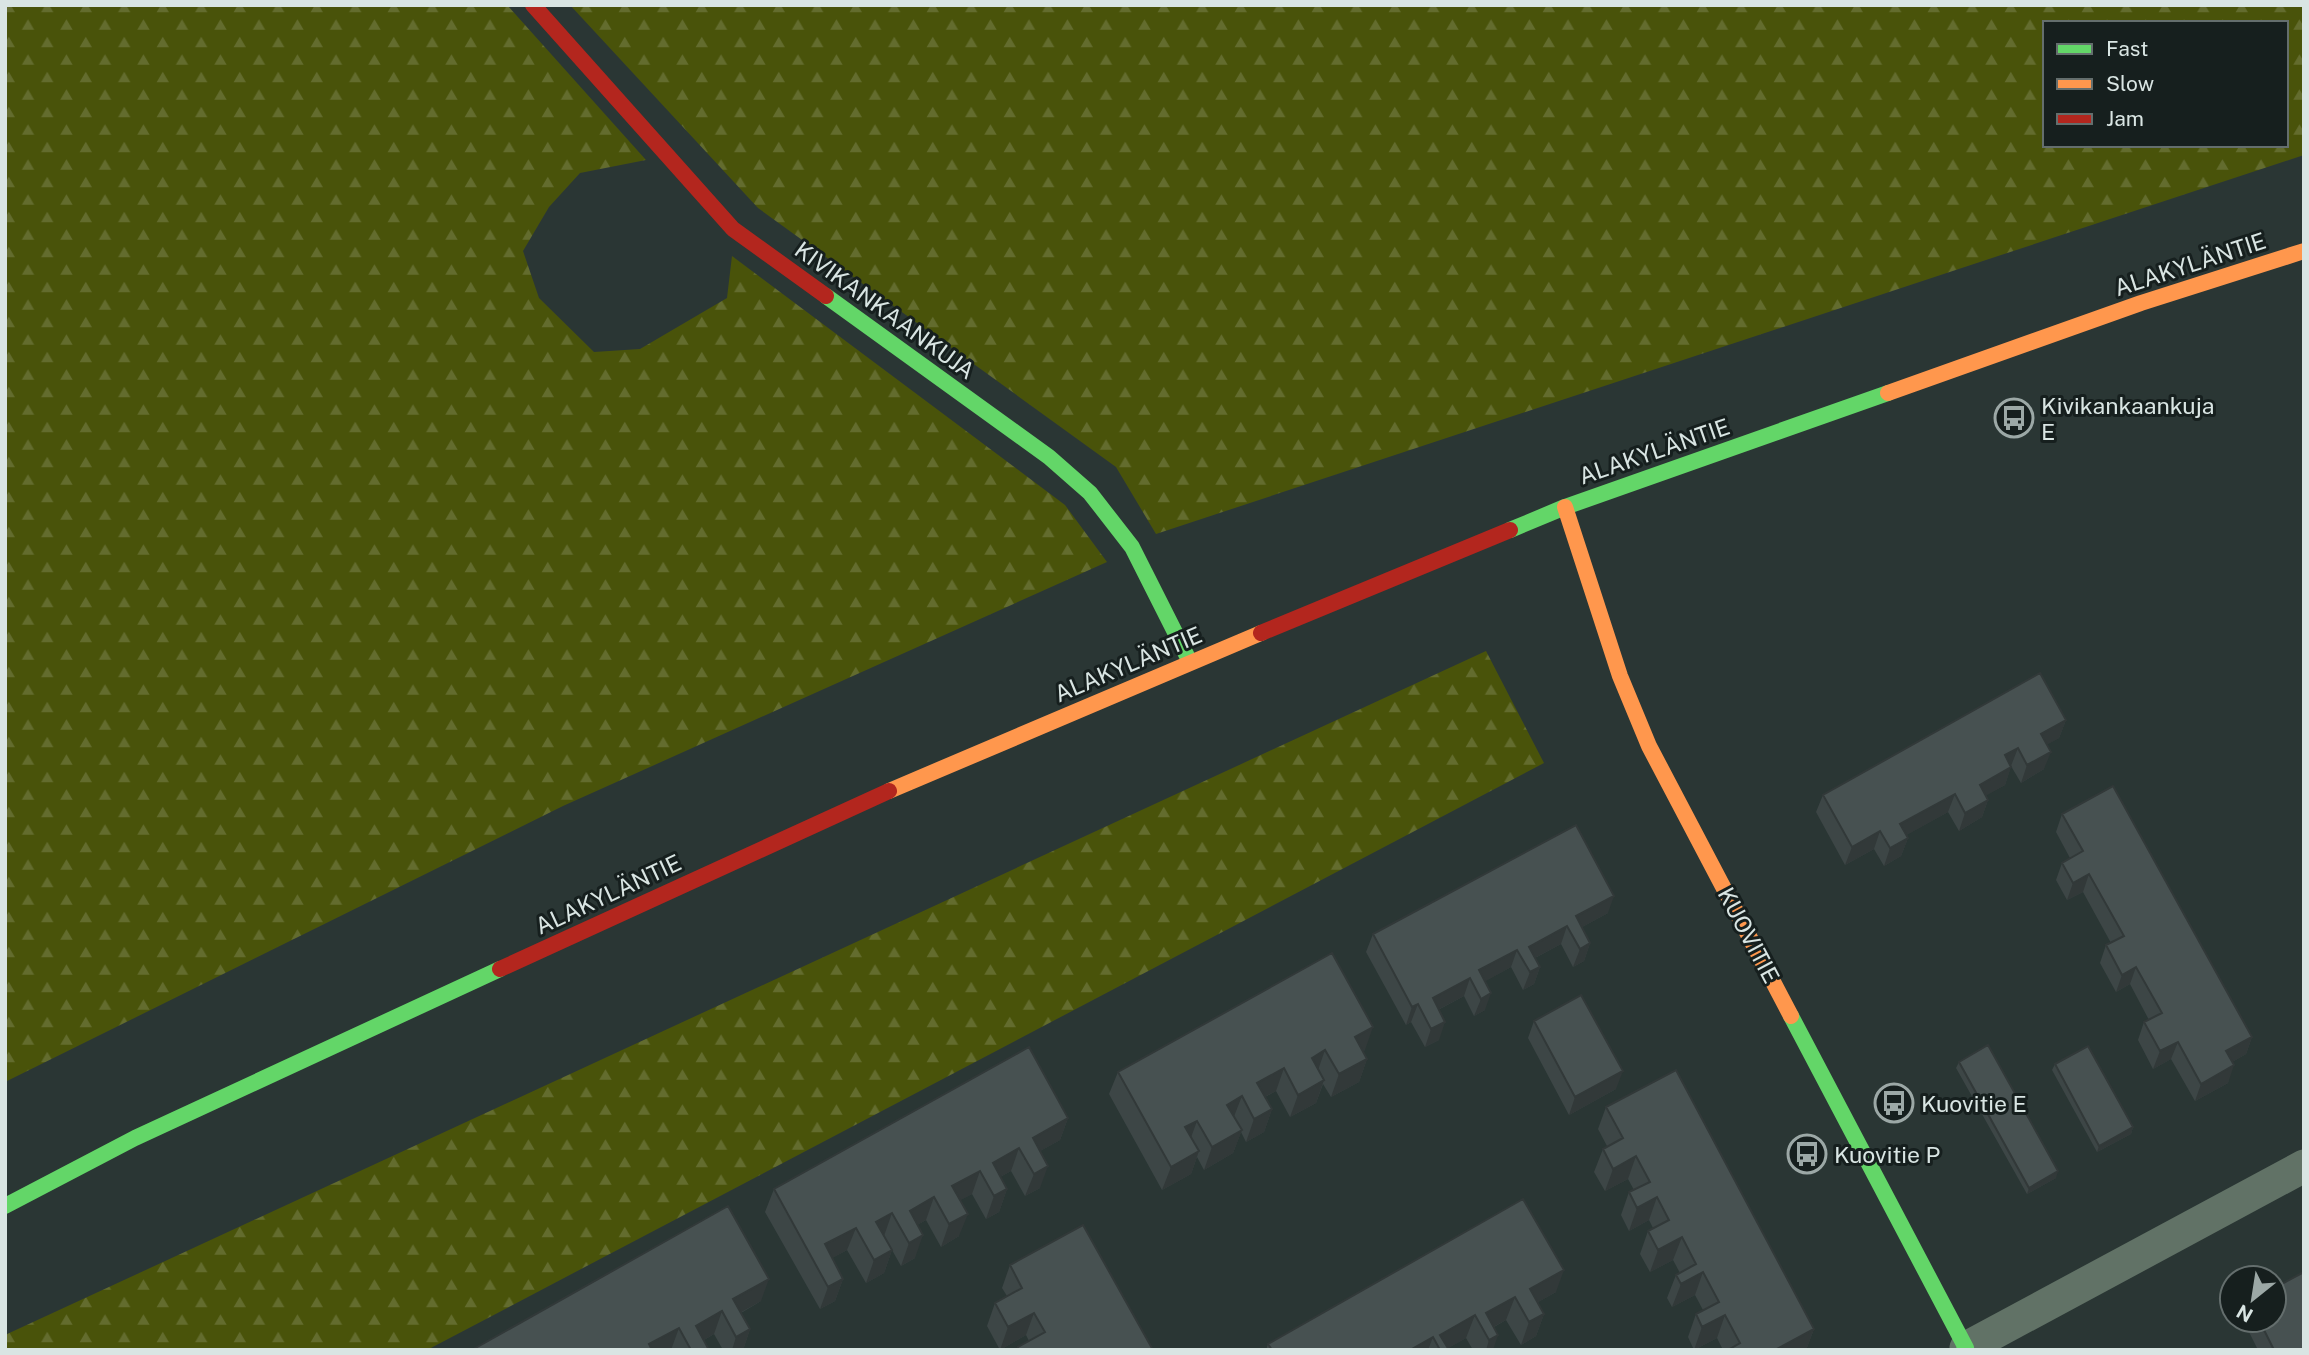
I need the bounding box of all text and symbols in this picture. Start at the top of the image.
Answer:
legend [2043,21,2288,147]
text: Fast [2106,36,2148,61]
text: Slow [2106,71,2154,96]
text: Jam [2106,106,2144,131]
street label: ALAKYLÄNTIE [2111,227,2269,301]
street label: KIVIKANKAANKUJA [790,236,980,384]
place label: Kivikankaankuja E [2041,392,2214,445]
bus stop icon: Kivikankaankuja E [1993,397,2035,439]
street label: ALAKYLÄNTIE [1575,413,1733,489]
street label: ALAKYLÄNTIE [1050,621,1206,707]
street label: ALAKYLÄNTIE [531,848,685,940]
street label: KUOVITIE [1713,883,1785,987]
bus stop icon: Kuovitie E [1873,1082,1915,1124]
place label: Kuovitie E [1921,1090,2027,1117]
bus stop icon: Kuovitie P [1786,1133,1828,1175]
place label: Kuovitie P [1834,1141,1940,1168]
north arrow [2218,1264,2288,1334]
text: N [2233,1300,2256,1327]

